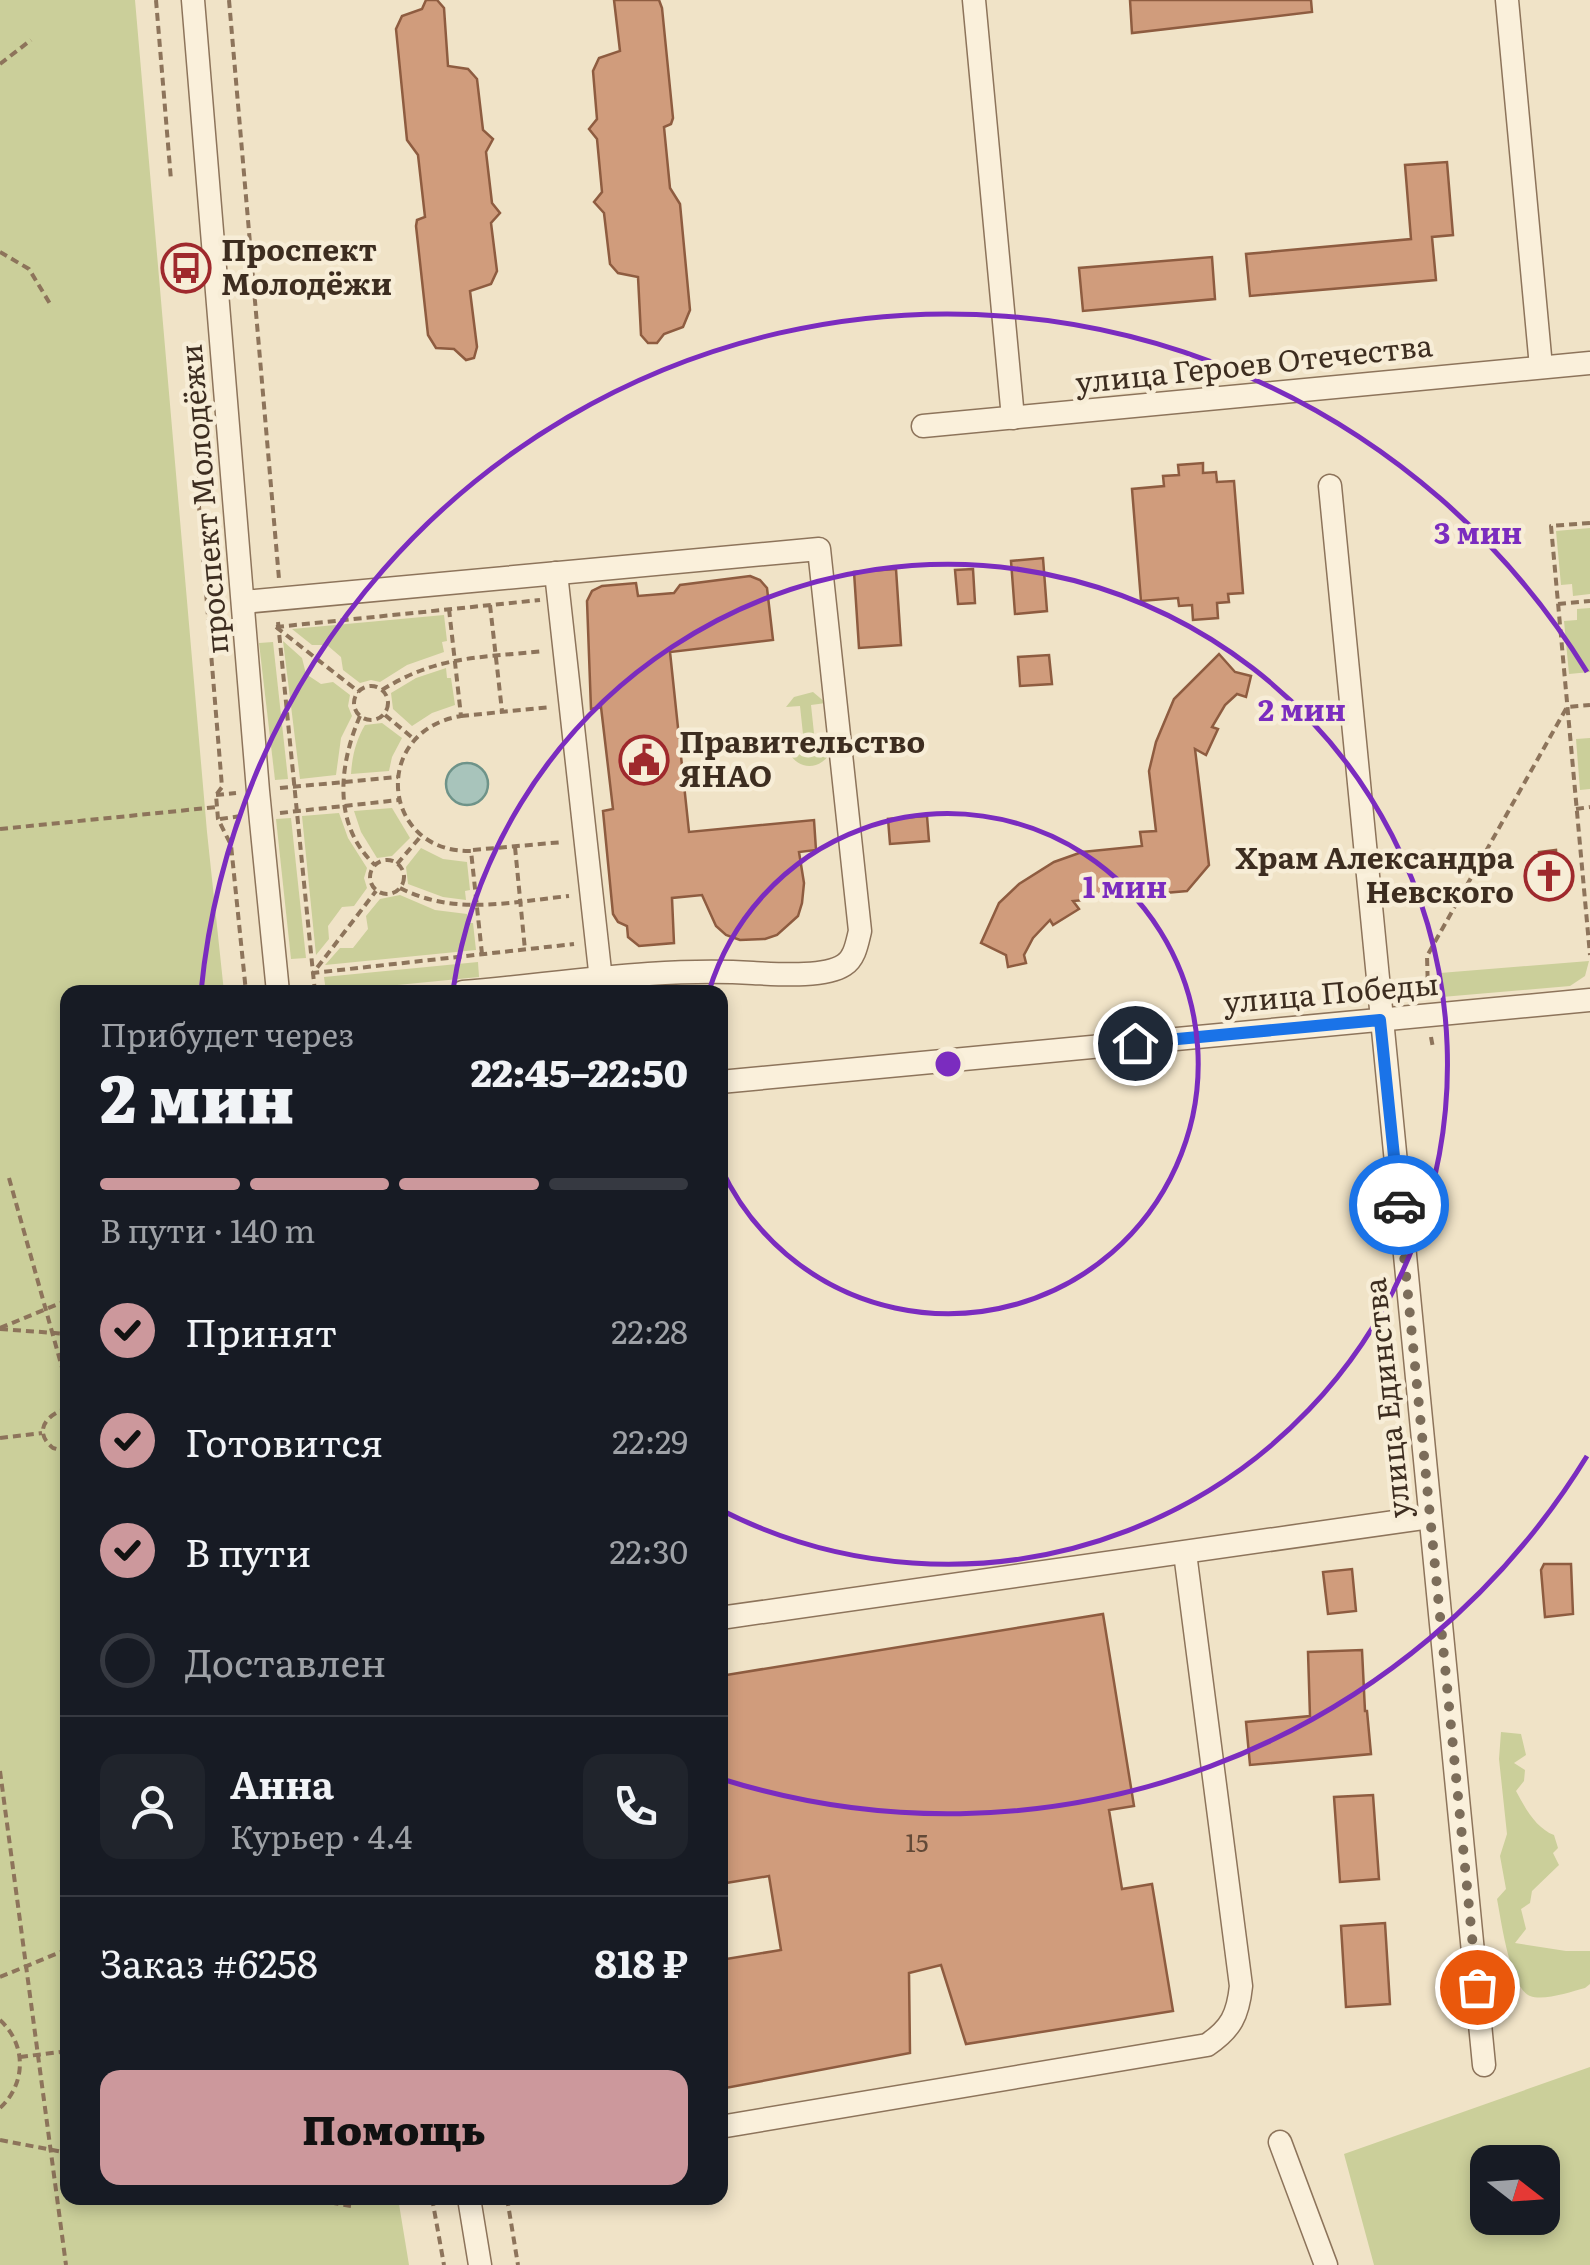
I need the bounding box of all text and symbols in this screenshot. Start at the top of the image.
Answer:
place label: Проспект Молодёжи [221,226,392,304]
bus stop icon: Проспект Молодёжи [160,242,212,294]
street label: улица Героев Отечества [1073,321,1435,403]
street label: проспект Молодёжи [167,342,237,656]
text: 3 мин [1434,509,1522,553]
text: 2 мин [1258,686,1346,730]
place label: Правительство ЯНАО [679,718,925,796]
public building icon: Правительство ЯНАО [618,734,670,786]
place label: Храм Александра Невского [1235,834,1515,912]
church icon: Храм Александра Невского [1523,850,1575,902]
text: 1 мин [1083,863,1167,907]
street label: улица Победы [1221,960,1440,1022]
pin [1093,1001,1178,1086]
text: Прибудет через [100,1009,354,1057]
icon: home [1108,1016,1163,1071]
text: 22:45–22:50 [471,1042,688,1099]
text: 2 мин [100,1046,294,1143]
centre of rings [930,1046,966,1082]
courier [1349,1155,1449,1255]
icon: car [1372,1178,1427,1233]
text: В пути · 140 m [100,1205,315,1253]
street label: улица Единства [1350,1275,1420,1521]
text: Принят [185,1302,337,1359]
icon: check [100,1303,155,1358]
text: 22:28 [611,1306,688,1354]
text: Готовится [185,1412,383,1469]
icon: check [100,1413,155,1468]
text: 22:29 [612,1416,688,1464]
text: В пути [185,1522,312,1579]
icon: check [100,1523,155,1578]
text: 22:30 [609,1526,688,1574]
text: Доставлен [185,1632,386,1689]
button: person [100,1754,205,1859]
text: Анна [230,1754,334,1811]
button: phone [583,1754,688,1859]
text: Курьер · 4.4 [230,1811,412,1859]
house number: 15 [906,1823,928,1860]
text: Заказ #6258 [100,1933,318,1990]
text: 818 ₽ [595,1933,688,1990]
pin [1435,1945,1520,2030]
icon: bag [1450,1960,1505,2015]
button: Помощь [100,2070,688,2185]
north arrow [1470,2145,1560,2235]
map controls [1470,2145,1560,2235]

